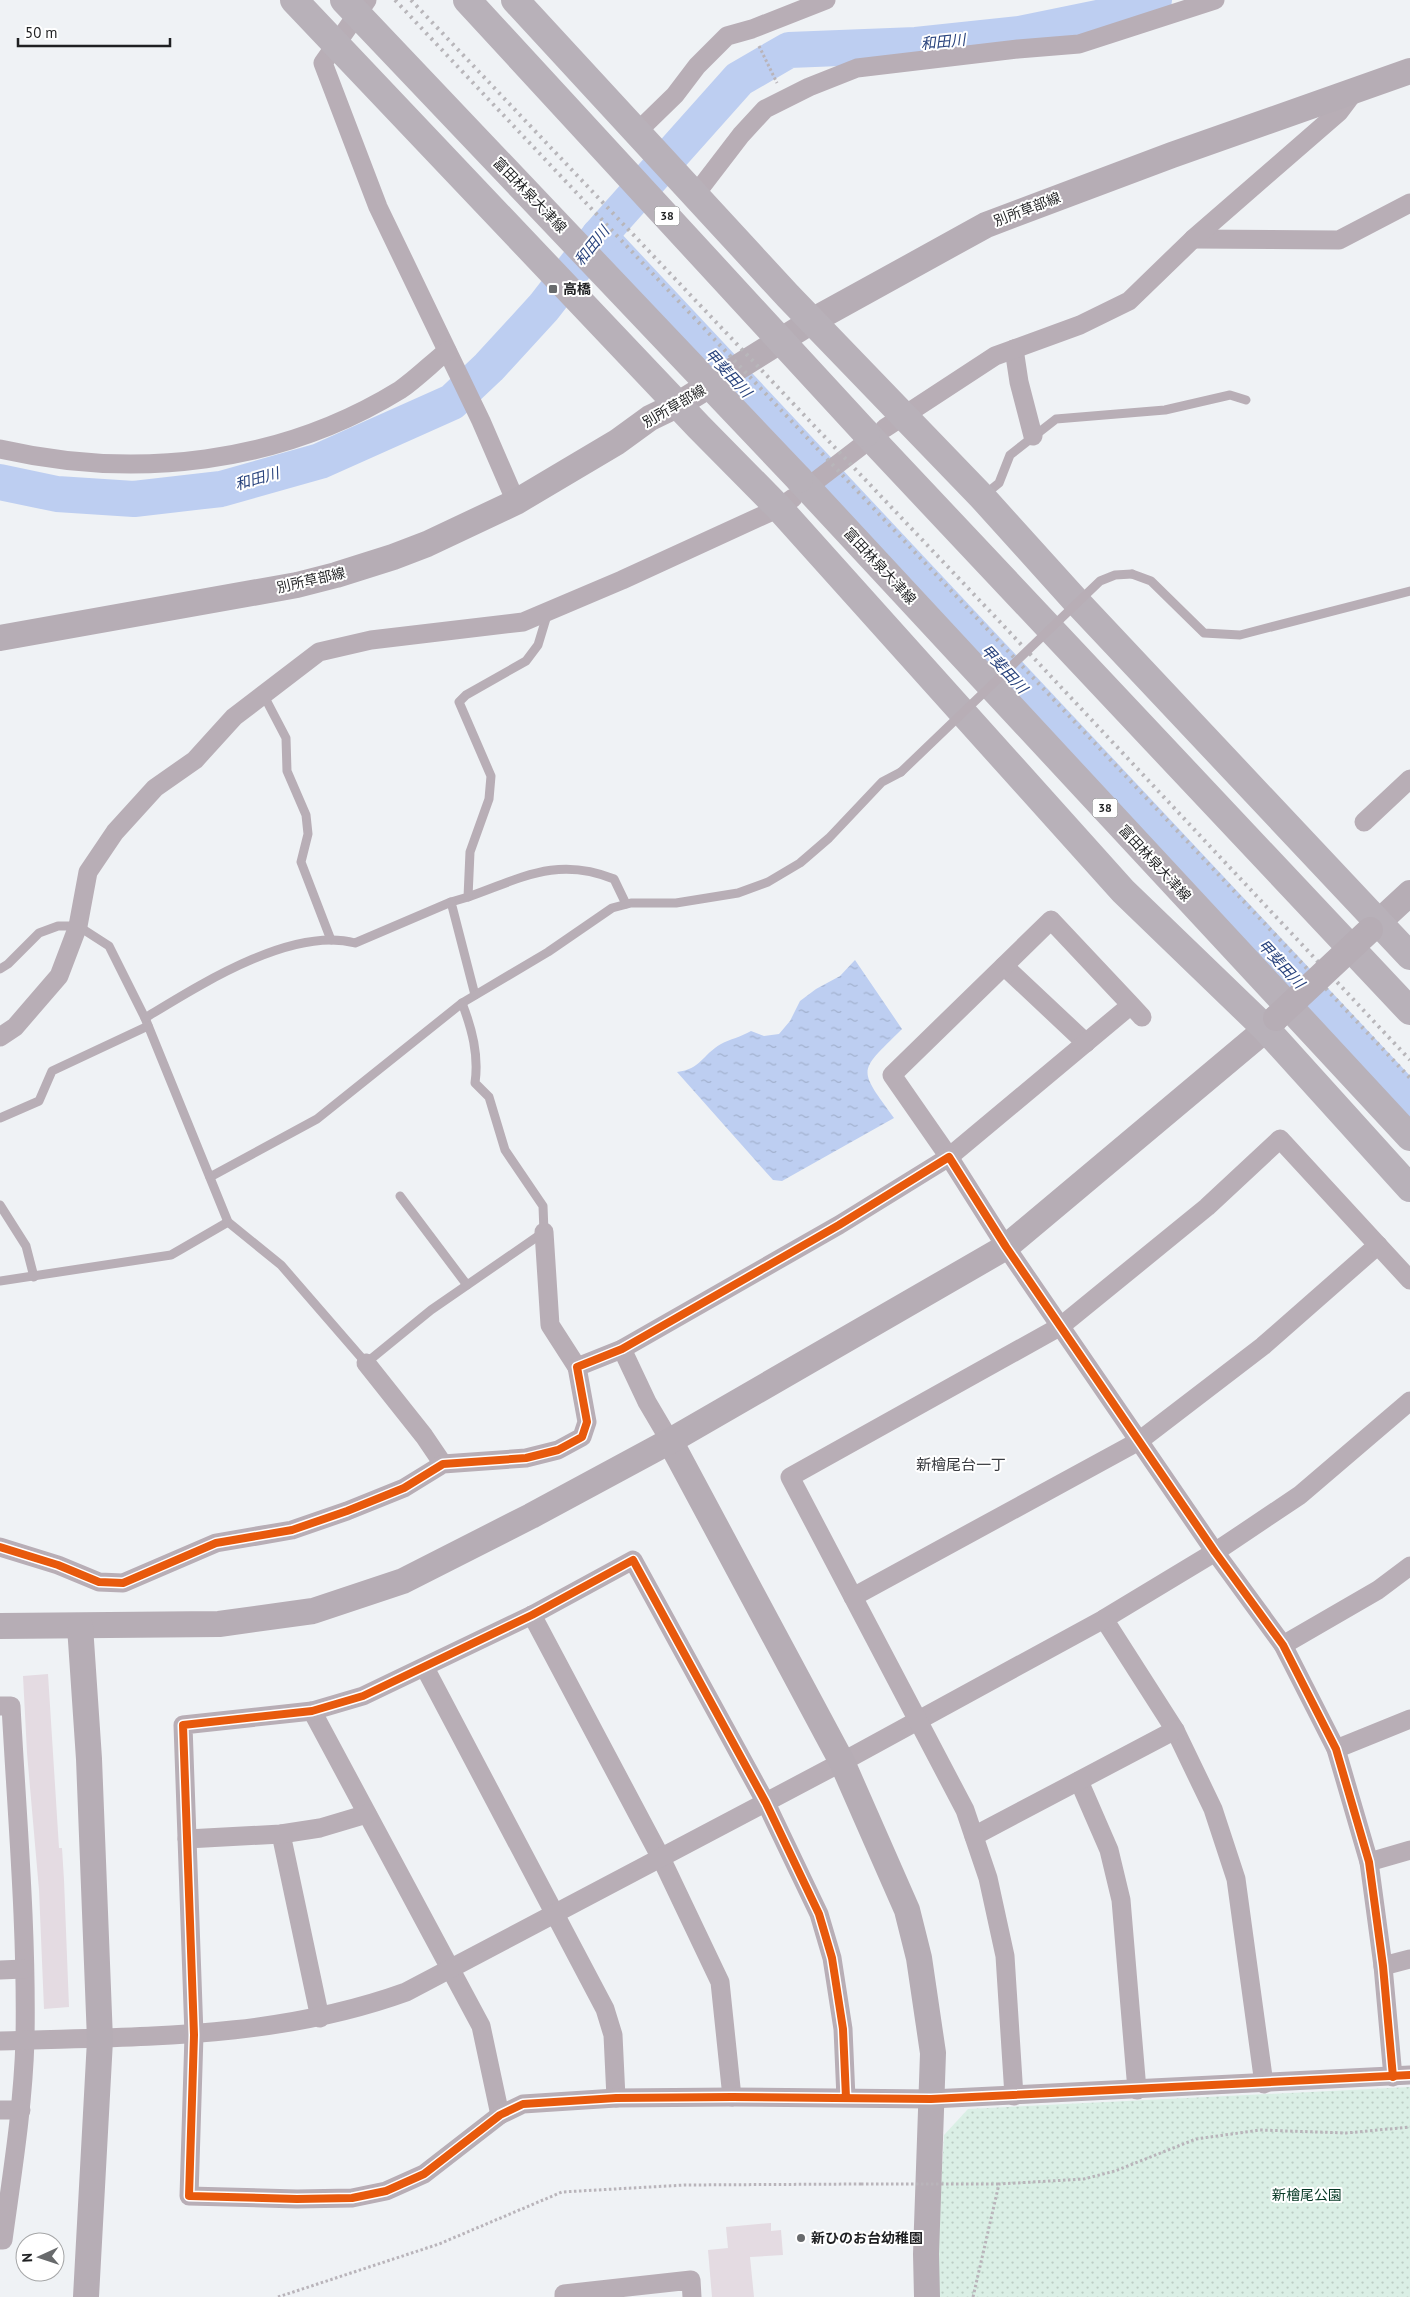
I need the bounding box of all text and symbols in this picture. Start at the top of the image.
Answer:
scale bar [18,15,170,47]
text: 50 m [25,23,58,42]
water label: 和田川 [920,29,968,53]
street label: 富田林泉大津線 [489,154,571,236]
street label: 別所草部線 [991,188,1063,230]
road number: 38 [654,207,680,226]
water label: 和田川 [570,221,614,269]
place label: 高橋 [563,280,591,298]
marker: 高橋 [547,283,559,295]
water label: 甲斐田川 [701,344,757,403]
street label: 別所草部線 [639,381,709,431]
water label: 和田川 [233,463,283,494]
street label: 富田林泉大津線 [840,524,920,608]
street label: 別所草部線 [275,563,347,597]
water label: 甲斐田川 [977,640,1033,699]
road number: 38 [1092,798,1118,818]
street label: 富田林泉大津線 [1115,821,1195,905]
water label: 甲斐田川 [1254,935,1310,994]
district label: 新檜尾台一丁 [916,1455,1006,1474]
park label: 新檜尾公園 [1272,2186,1342,2204]
place label: 新ひのお台幼稚園 [811,2229,923,2247]
north arrow [15,2232,65,2282]
marker: 新ひのお台幼稚園 [795,2232,807,2244]
text: N [18,2253,36,2263]

